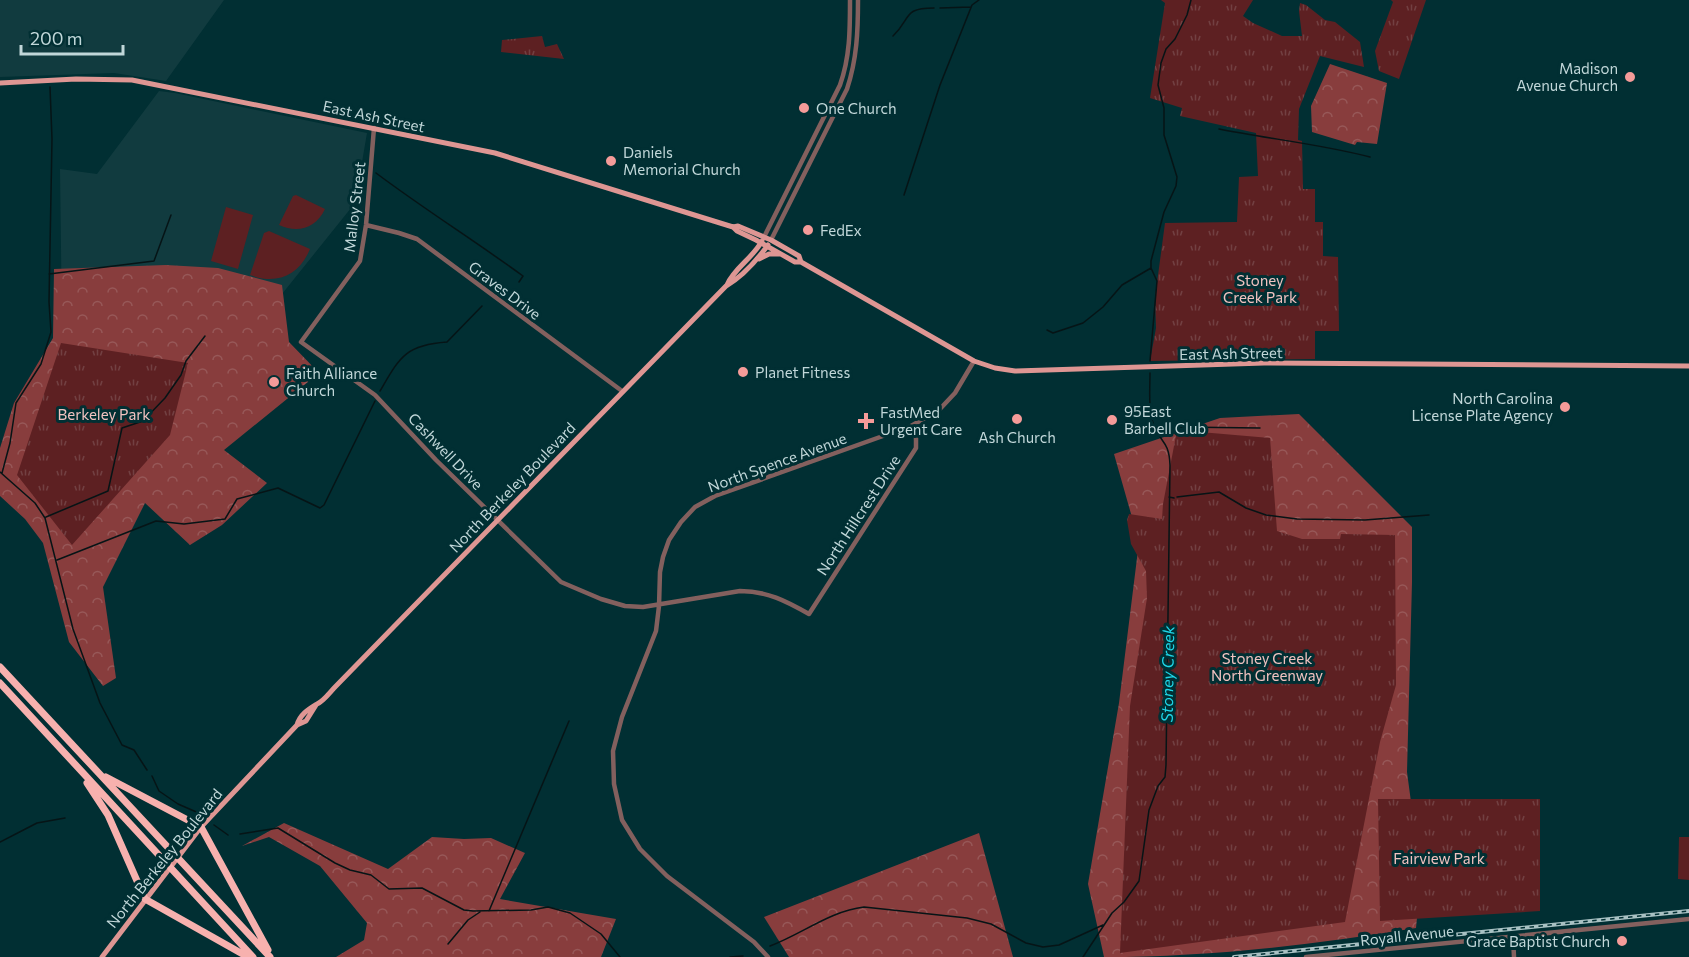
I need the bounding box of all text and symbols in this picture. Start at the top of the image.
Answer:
scale bar [21,18,123,56]
text: 200 m [30,27,83,49]
place label: Madison Avenue Church [1516,59,1618,94]
marker: Madison Avenue Church [1623,70,1637,84]
street label: East Ash Street [321,96,427,136]
place label: One Church [816,99,897,117]
marker: One Church [797,101,811,115]
place label: Daniels Memorial Church [623,143,741,178]
marker: Daniels Memorial Church [604,154,618,168]
street label: Malloy Street [339,161,369,253]
place label: FedEx [820,221,862,239]
marker: FedEx [801,223,815,237]
street label: Graves Drive [465,257,545,323]
park label: Stoney Creek Park [1223,271,1297,306]
street label: East Ash Street [1179,343,1283,363]
place label: Planet Fitness [755,363,850,381]
place label: Faith Alliance Church [286,364,377,399]
marker: Planet Fitness [736,365,750,379]
marker: Faith Alliance Church [267,375,281,389]
place label: North Carolina License Plate Agency [1411,389,1553,424]
marker: North Carolina License Plate Agency [1558,400,1572,414]
place label: 95East Barbell Club [1124,402,1206,437]
place label: FastMed Urgent Care [880,403,962,438]
park label: Berkeley Park [58,405,150,423]
street label: Cashwell Drive [405,409,487,493]
marker: FastMed Urgent Care [857,412,875,430]
marker: Ash Church [1010,412,1024,426]
marker: 95East Barbell Club [1105,413,1119,427]
street label: North Berkeley Boulevard [445,418,579,556]
place label: Ash Church [978,428,1056,446]
street label: North Spence Avenue [705,429,849,495]
street label: North Hillcrest Drive [812,451,904,578]
water label: Stoney Creek [1157,625,1177,722]
park label: Stoney Creek North Greenway [1211,649,1323,684]
street label: North Berkeley Boulevard [102,785,226,931]
park label: Fairview Park [1393,849,1485,867]
street label: Royall Avenue [1359,921,1455,949]
place label: Grace Baptist Church [1466,932,1610,950]
marker: Grace Baptist Church [1615,934,1629,948]

